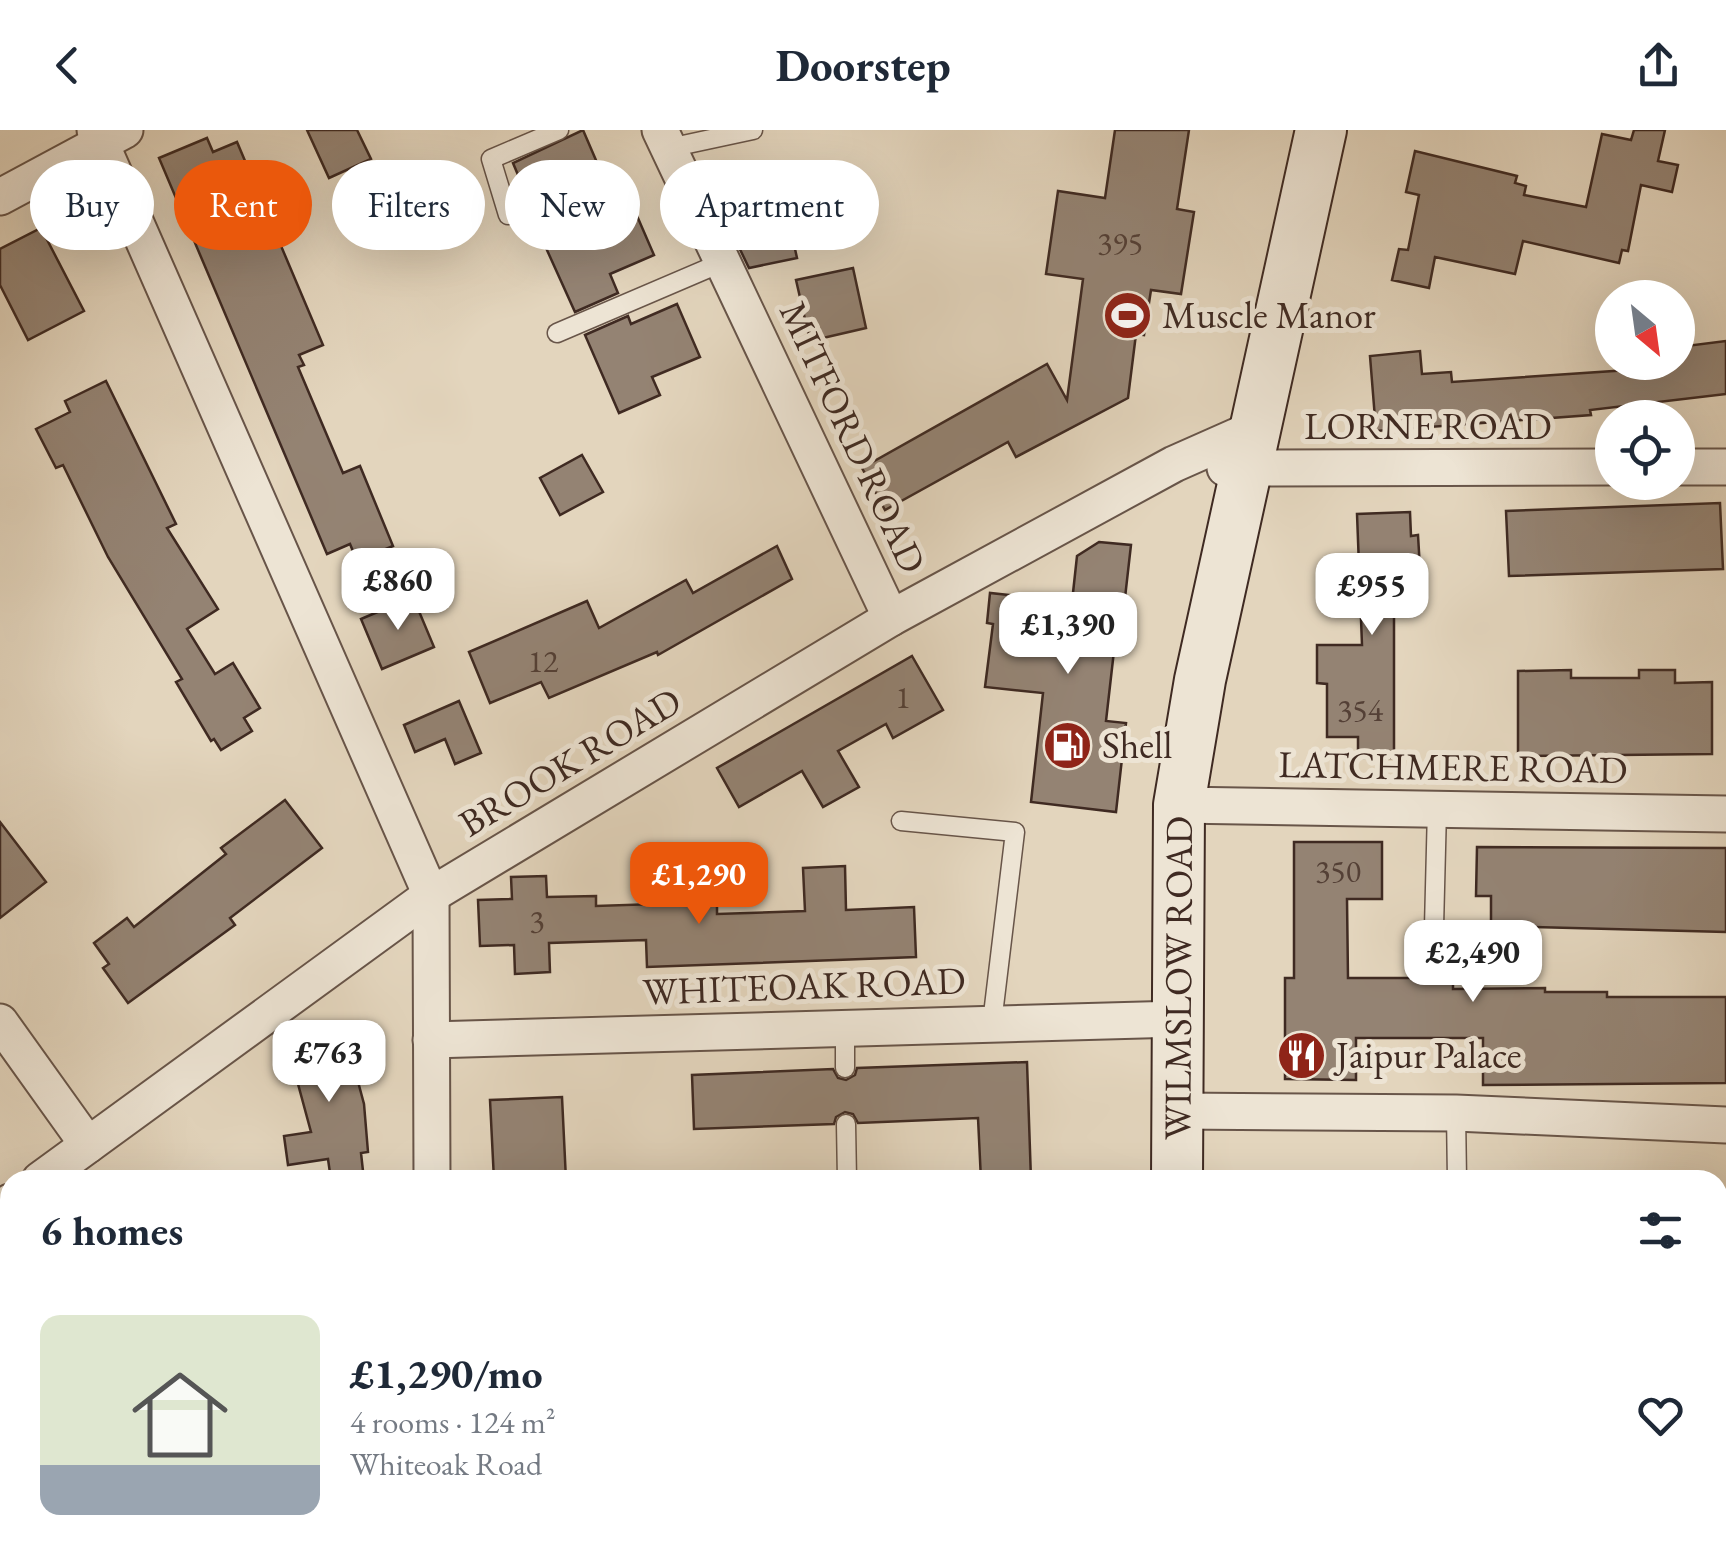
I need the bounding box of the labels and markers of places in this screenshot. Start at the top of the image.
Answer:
sports icon: Muscle Manor [1101,289,1153,341]
place label: Muscle Manor [1162,290,1376,339]
pin: £860 [339,548,457,633]
pin: £955 [1313,553,1431,638]
pin: £1,390 [987,592,1149,677]
fuel station icon: Shell [1041,719,1093,771]
place label: Shell [1102,720,1172,769]
pin: £1,290 [618,842,780,927]
pin: £2,490 [1392,920,1554,1005]
pin: £763 [270,1020,388,1105]
restaurant icon: Jaipur Palace [1275,1029,1327,1081]
place label: Jaipur Palace [1333,1030,1521,1079]

